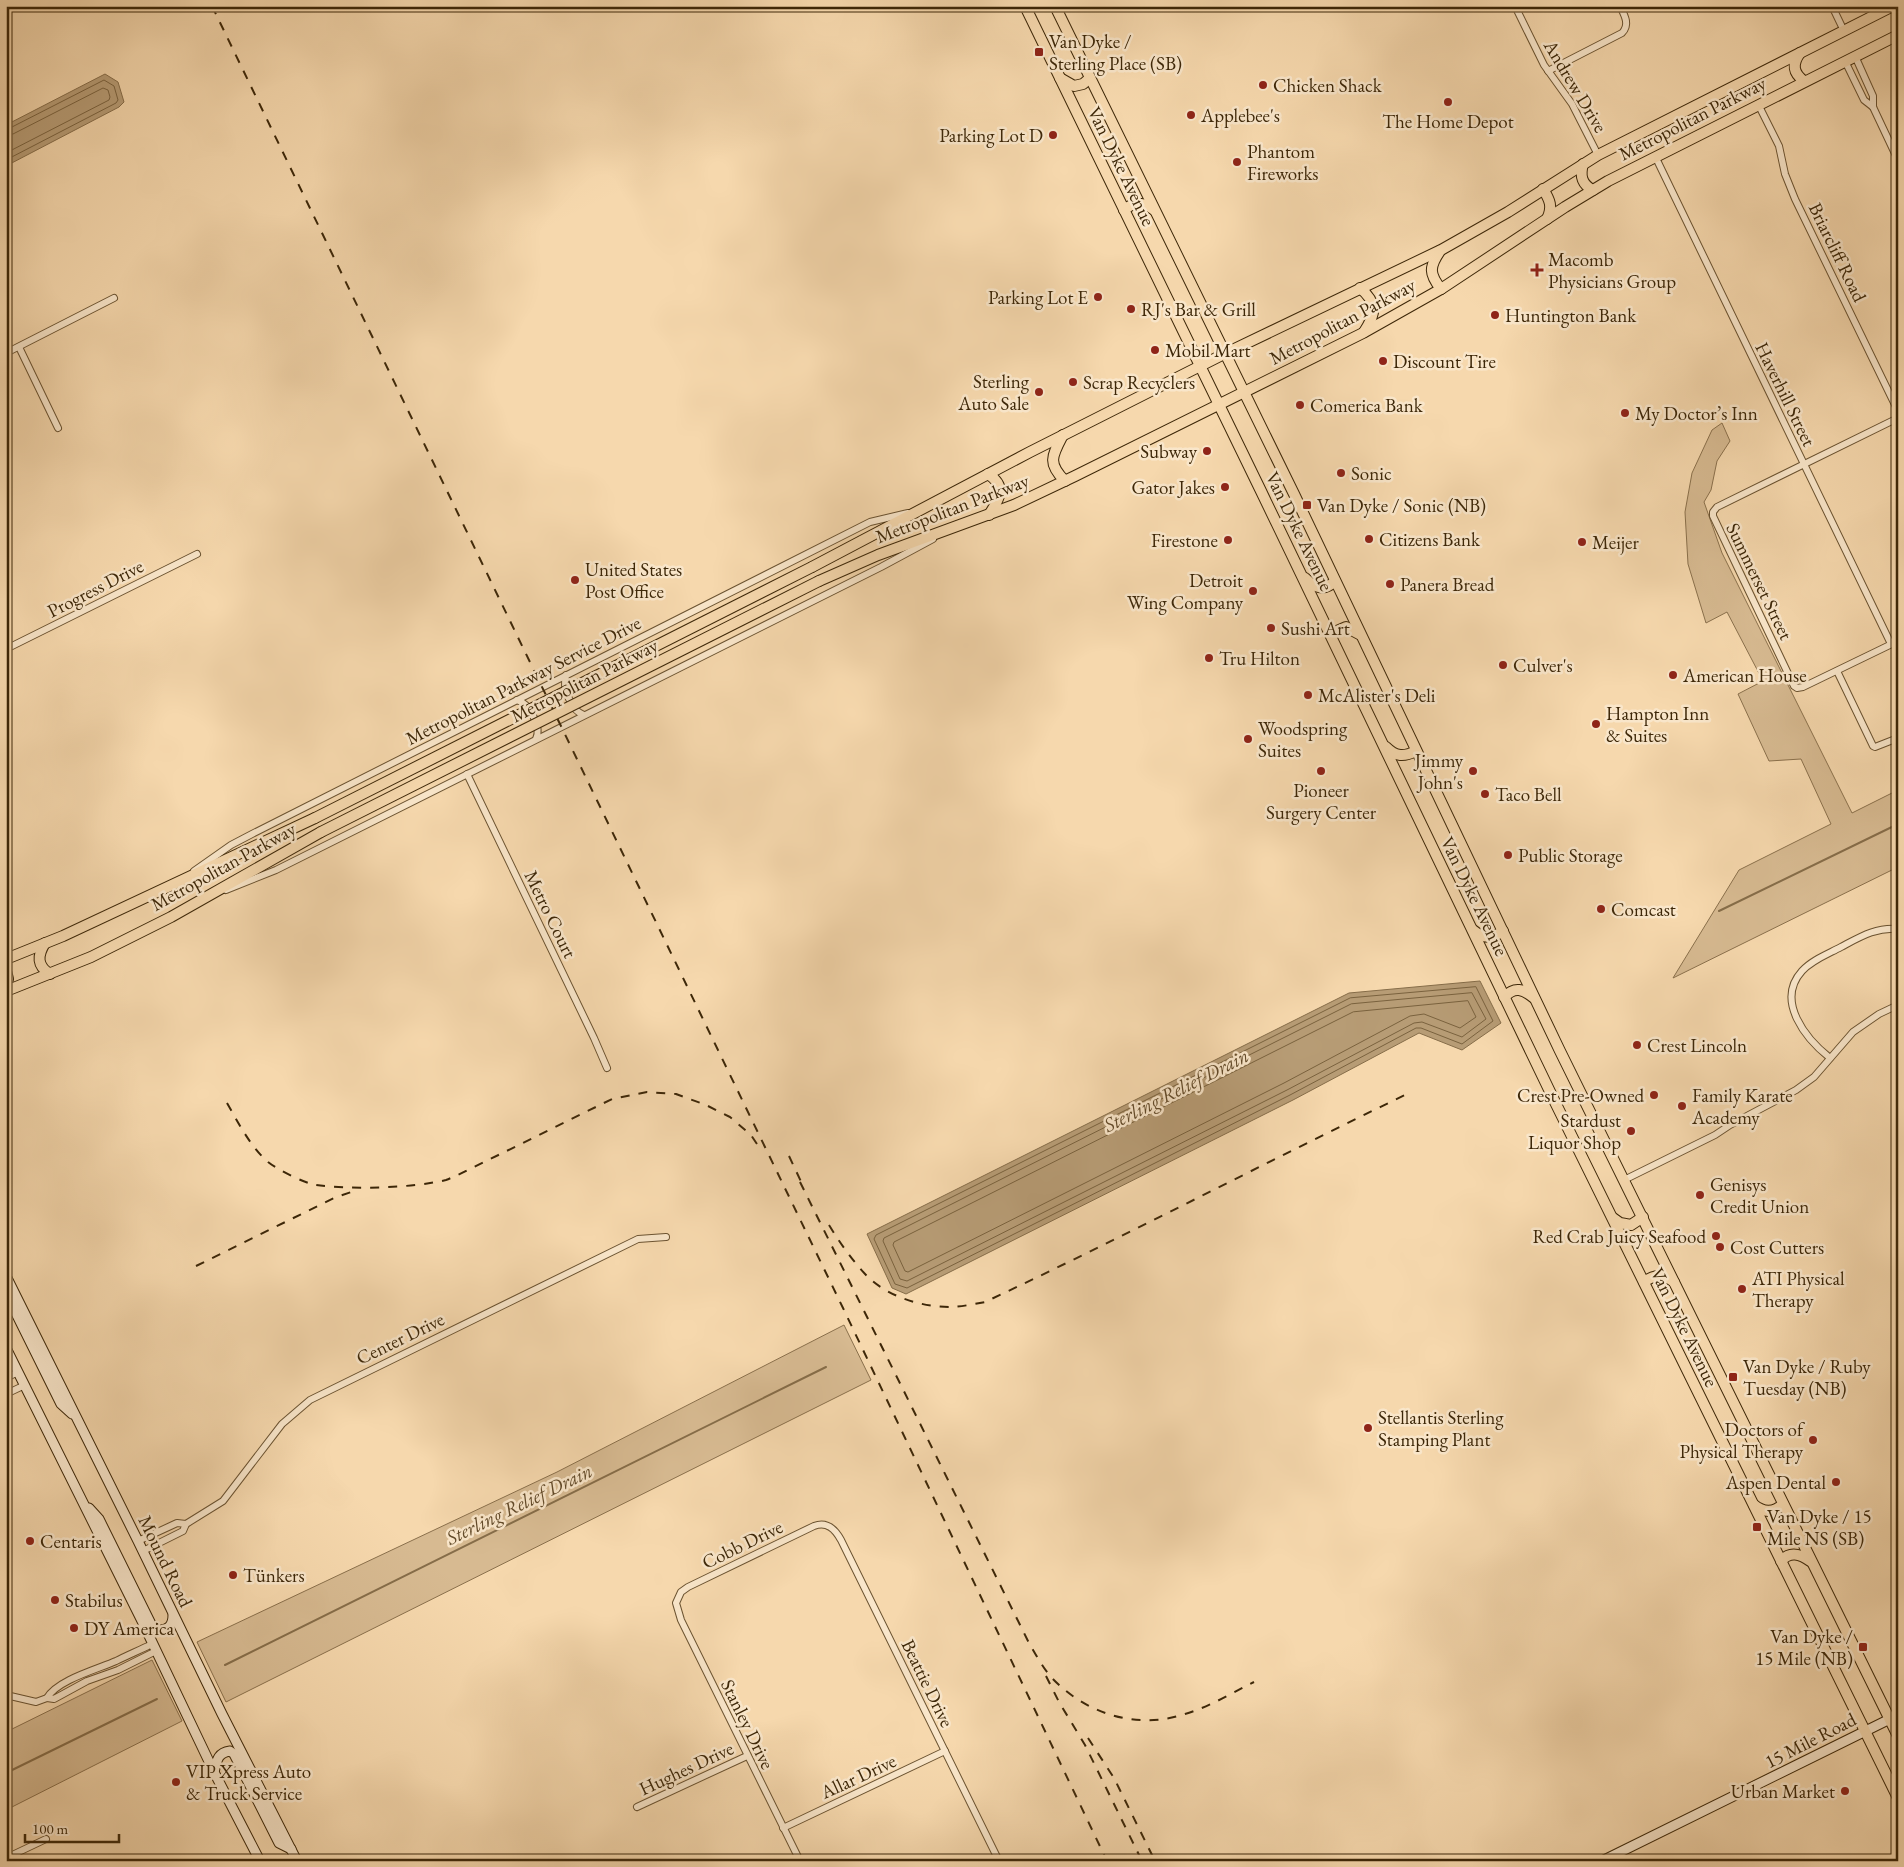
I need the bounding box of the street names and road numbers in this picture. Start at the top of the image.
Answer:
street label: Andrew Drive [1538,34,1613,137]
street label: Metropolitan Parkway [1614,70,1771,166]
street label: Van Dyke Avenue [1082,103,1161,230]
street label: Briarcliff Road [1803,198,1873,306]
street label: Metropolitan Parkway [1265,272,1420,371]
street label: Haverhill Street [1749,338,1822,451]
street label: Metropolitan Parkway [872,467,1033,549]
street label: Van Dyke Avenue [1260,468,1339,595]
street label: Summerset Street [1720,519,1799,644]
street label: Progress Drive [43,553,148,623]
street label: Metropolitan Parkway Service Drive [402,611,644,749]
street label: Metropolitan Parkway [507,633,661,727]
street label: Metropolitan Parkway [146,816,301,917]
street label: Van Dyke Avenue [1435,833,1514,960]
street label: Metro Court [519,866,583,962]
street label: Van Dyke Avenue [1645,1264,1724,1391]
street label: Center Drive [352,1306,448,1371]
street label: Mound Road [133,1511,199,1612]
street label: Cobb Drive [698,1514,787,1575]
street label: Beattie Drive [896,1635,960,1731]
street label: Stanley Drive [715,1675,780,1773]
street label: 15 Mile Road [1760,1707,1861,1774]
street label: Hughes Drive [635,1736,737,1801]
street label: Allar Drive [816,1748,900,1805]

